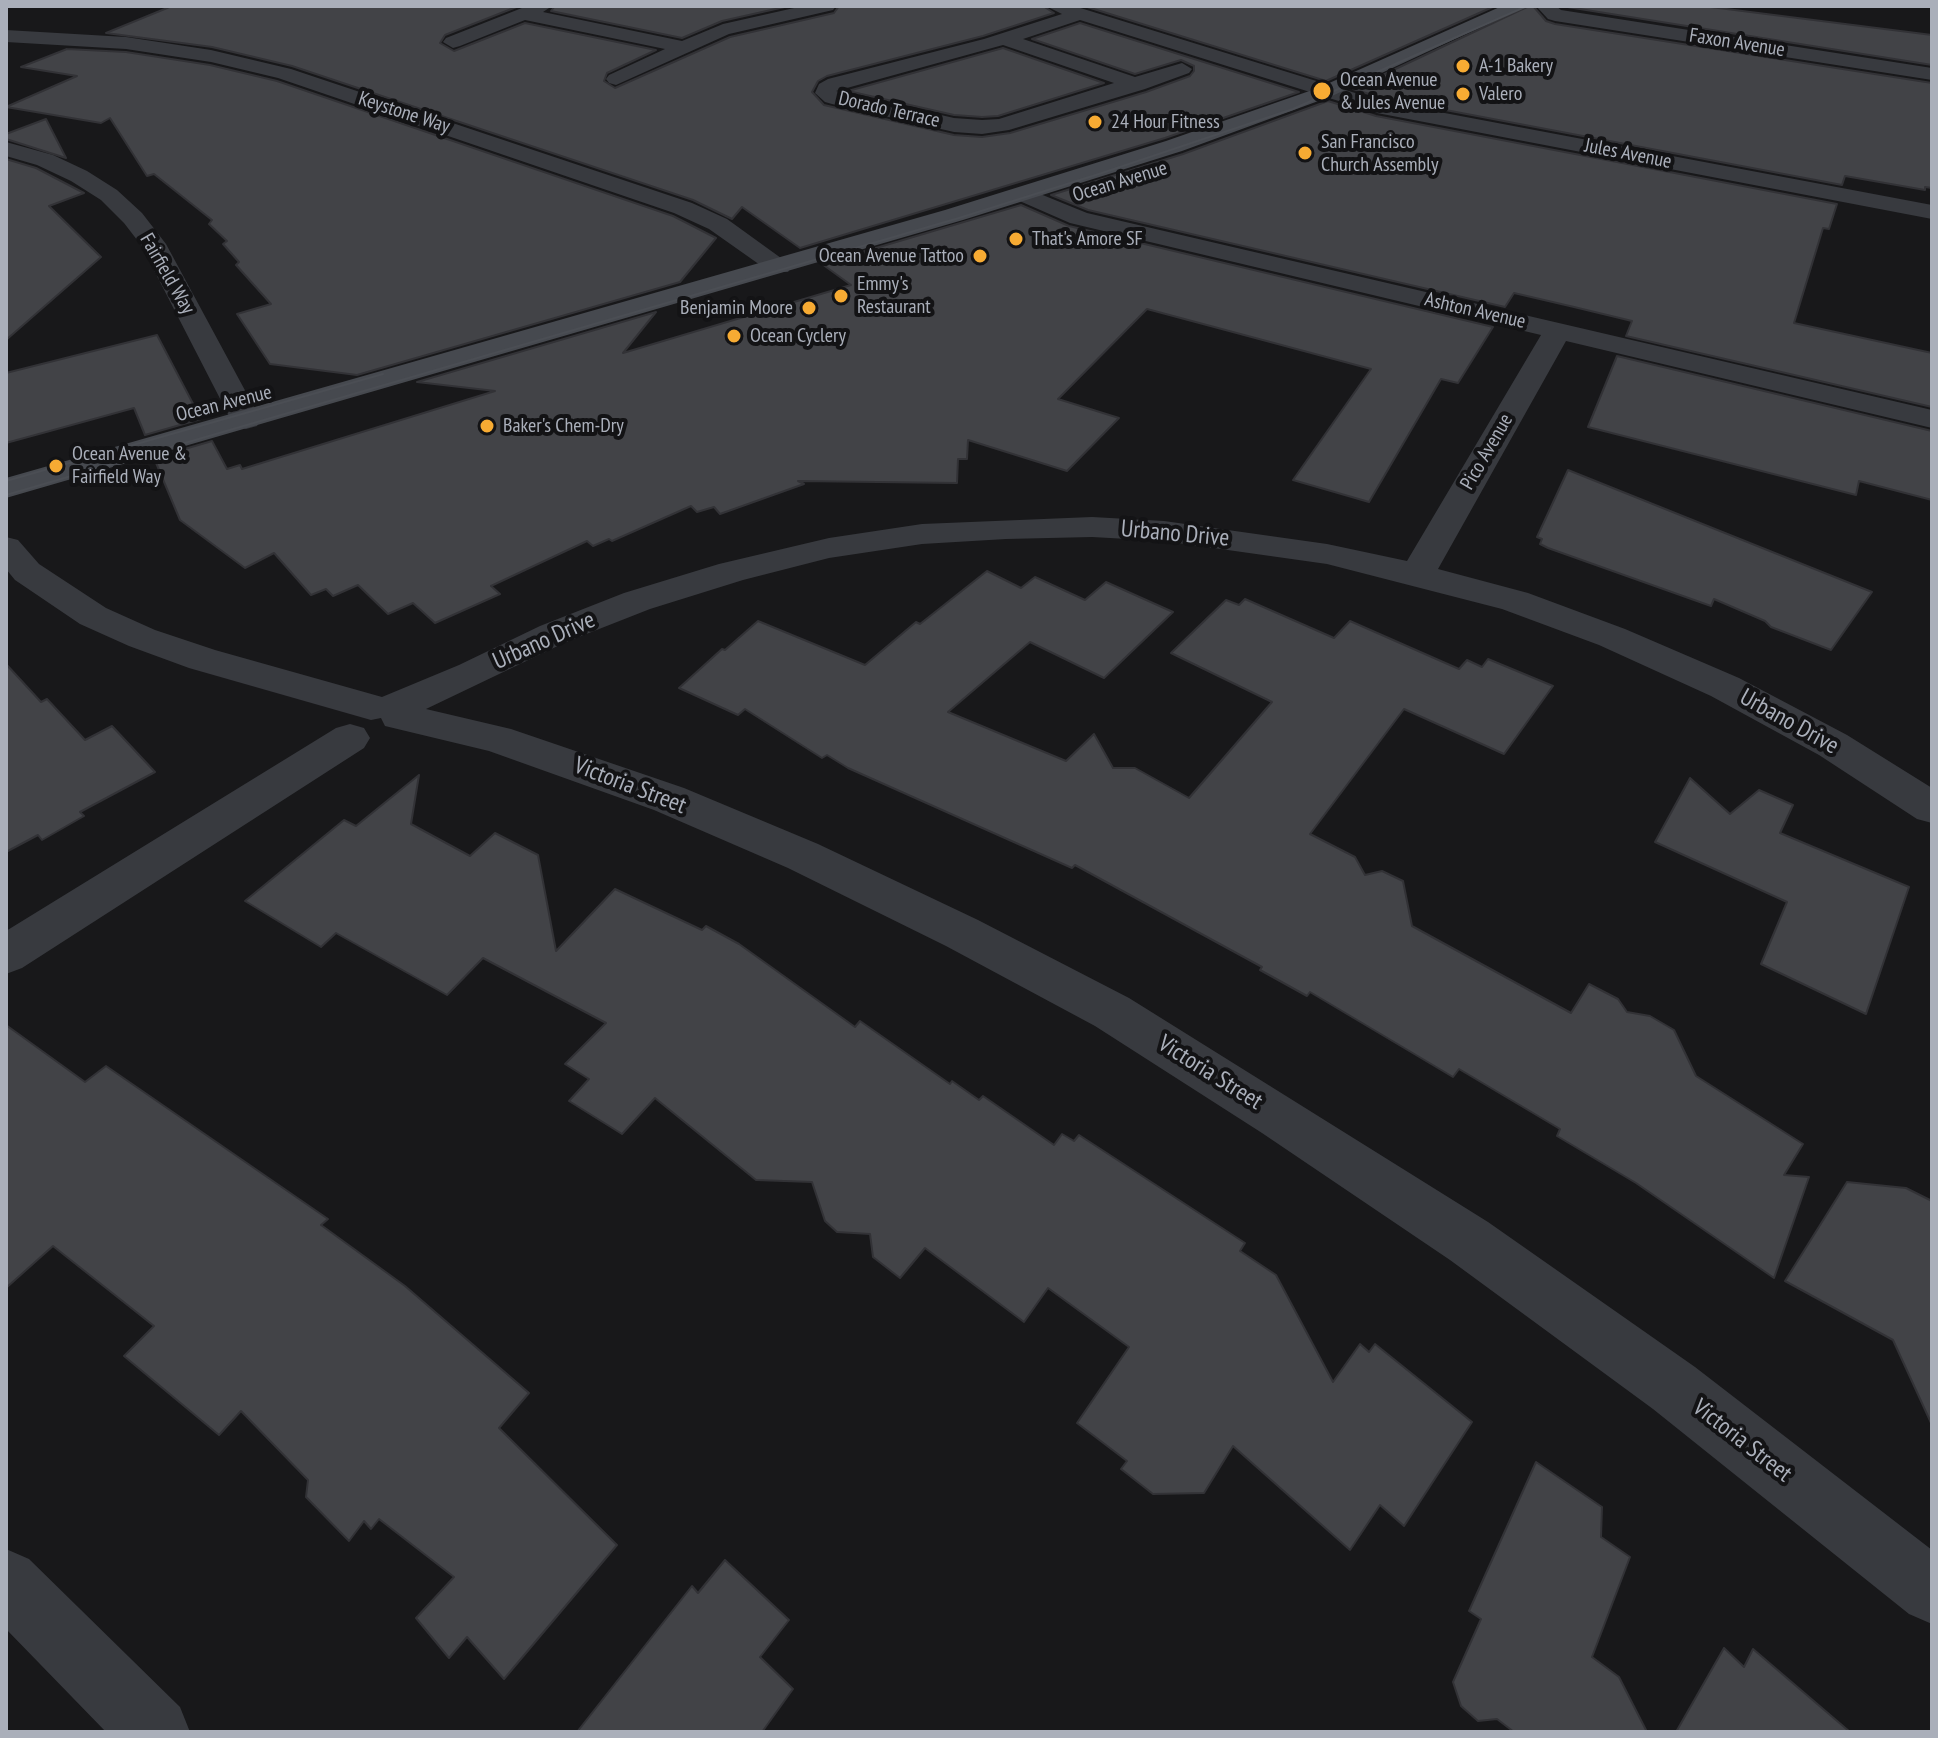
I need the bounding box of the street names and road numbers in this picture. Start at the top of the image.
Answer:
street label: Faxon Avenue [1688,24,1786,62]
street label: Keystone Way [355,87,453,139]
street label: Dorado Terrace [836,87,942,133]
street label: Jules Avenue [1583,134,1673,174]
street label: Ocean Avenue [1070,156,1170,208]
street label: Fairfield Way [134,229,200,319]
street label: Ashton Avenue [1422,288,1528,334]
street label: Ocean Avenue [174,381,274,427]
street label: Pico Avenue [1456,410,1518,494]
street label: Urbano Drive [1120,515,1230,553]
street label: Urbano Drive [488,606,600,676]
street label: Urbano Drive [1734,683,1844,761]
street label: Victoria Street [570,751,690,821]
street label: Victoria Street [1152,1030,1268,1116]
street label: Victoria Street [1687,1393,1797,1489]

